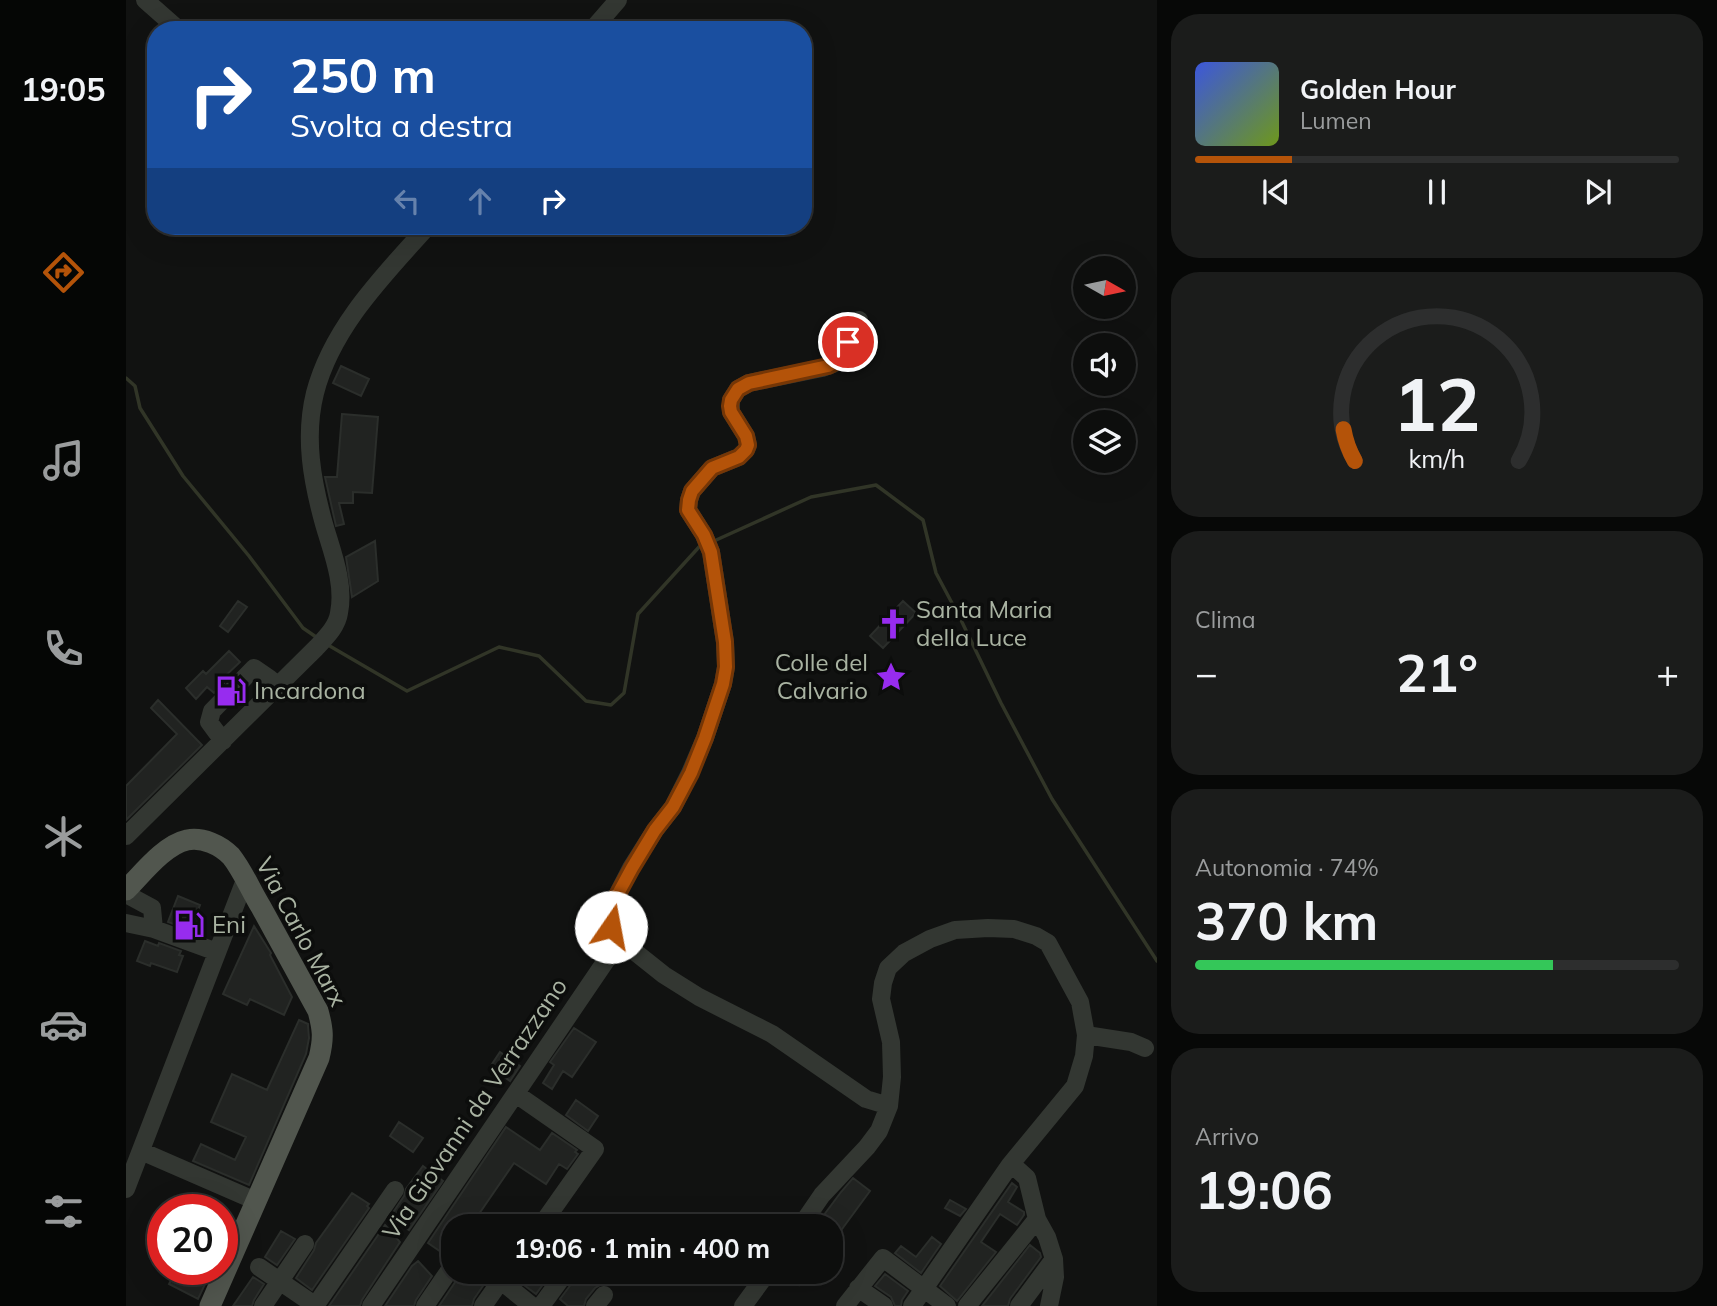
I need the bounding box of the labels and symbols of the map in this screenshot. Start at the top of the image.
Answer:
north arrow [1073,256,1136,318]
pin [818,312,878,372]
place label: Santa Maria della Luce [916,594,1052,652]
church icon: Santa Maria della Luce [876,607,910,641]
place label: Colle del Calvario [775,647,868,705]
place icon: Colle del Calvario [874,660,908,694]
fuel station icon: Incardona [214,674,248,708]
place label: Incardona [254,675,366,705]
street label: Via Carlo Marx [250,852,354,1011]
position arrow [574,890,648,964]
fuel station icon: Eni [172,908,206,942]
place label: Eni [212,909,246,939]
street label: Via Giovanni da Verrazzano [375,972,573,1245]
speed limit sign: 20 [147,1194,238,1285]

